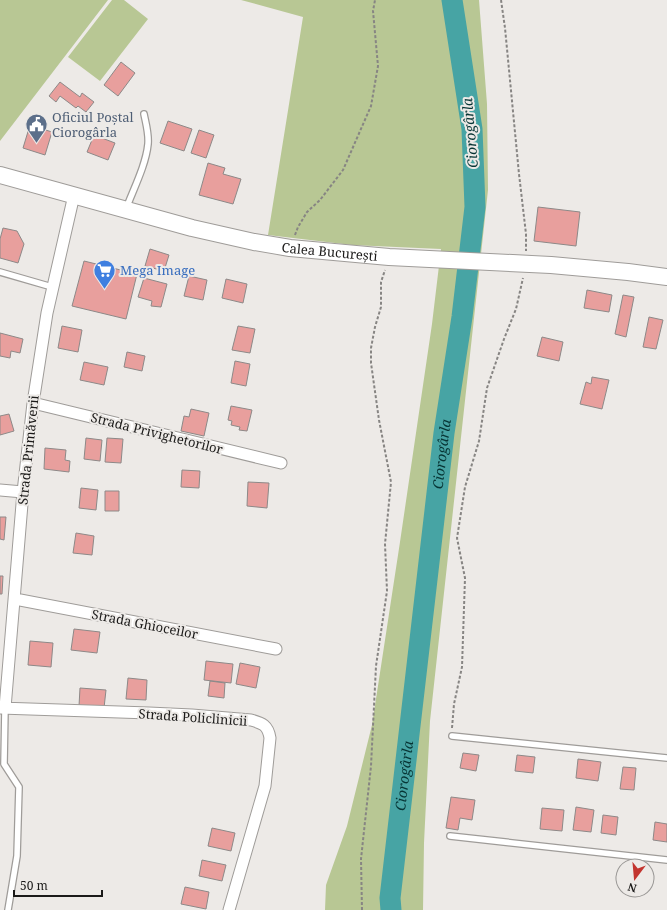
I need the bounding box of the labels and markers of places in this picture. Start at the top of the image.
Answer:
place label: Oficiul Poștal Ciorogârla [52,108,134,141]
public building icon: Oficiul Poștal Ciorogârla [23,111,49,144]
supermarket icon: Mega Image [92,257,118,290]
place label: Mega Image [120,261,195,279]

